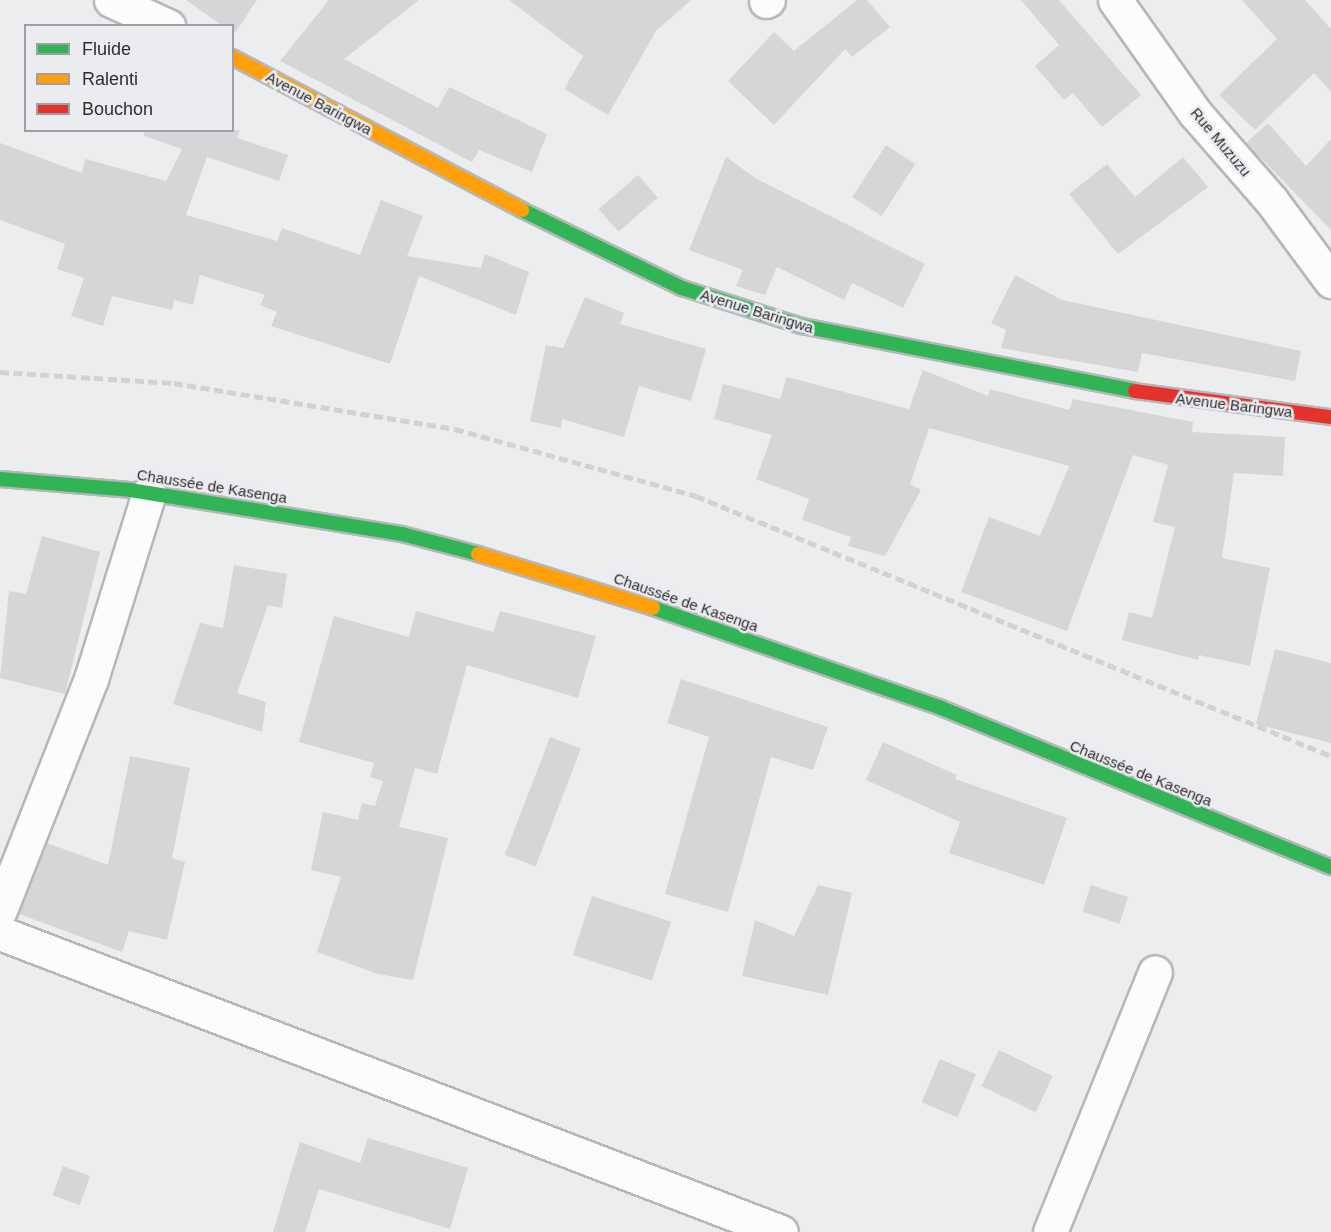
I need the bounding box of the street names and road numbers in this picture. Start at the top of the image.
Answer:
street label: Avenue Baringwa [263,68,375,138]
street label: Rue Muzuzu [1187,104,1255,180]
street label: Avenue Baringwa [698,285,816,337]
street label: Avenue Baringwa [1175,389,1293,421]
street label: Chaussée de Kasenga [136,465,288,507]
street label: Chaussée de Kasenga [611,569,761,635]
street label: Chaussée de Kasenga [1067,736,1215,810]

